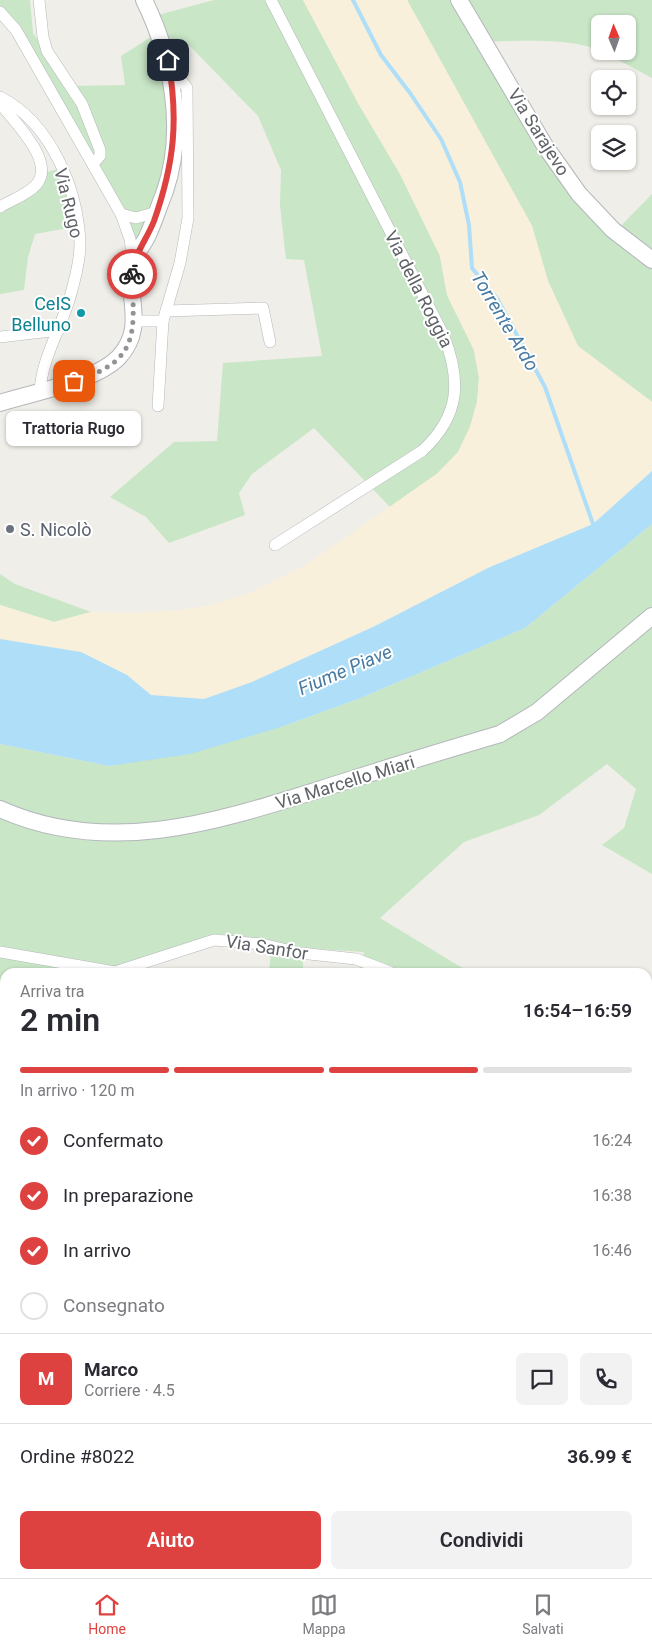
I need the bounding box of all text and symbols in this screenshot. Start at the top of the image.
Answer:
north arrow [591,15,636,60]
map controls [591,15,636,170]
pin [147,39,189,81]
icon: home [154,46,182,74]
button: locate [591,70,636,115]
street label: Via Sarajevo [504,85,574,179]
button: layers [591,125,636,170]
street label: Via Rugo [50,166,88,240]
street label: Via della Roggia [380,227,458,351]
courier [107,249,157,299]
icon: bike [118,260,146,288]
water label: Torrente Ardo [466,267,544,375]
place label: CeIS Belluno [11,293,71,335]
marker: CeIS Belluno [75,307,87,319]
pin [53,360,95,402]
icon: bag [60,367,88,395]
callout: Trattoria Rugo [7,411,142,446]
text: Trattoria Rugo [22,419,125,438]
place label: S. Nicolò [20,519,91,540]
marker: S. Nicolò [4,523,16,535]
water label: Fiume Piave [294,640,396,700]
street label: Via Marcello Miari [273,751,417,813]
street label: Via Sanfor [224,930,310,964]
text: Arriva tra [20,982,85,1001]
text: 16:54–16:59 [523,999,632,1022]
text: 2 min [20,1001,100,1039]
text: In arrivo · 120 m [20,1081,134,1100]
icon: check [20,1127,48,1155]
text: Confermato [63,1129,163,1152]
text: 16:24 [592,1131,632,1150]
icon: check [20,1182,48,1210]
text: In preparazione [63,1184,193,1207]
text: 16:38 [592,1186,632,1205]
icon: check [20,1237,48,1265]
text: In arrivo [63,1239,131,1262]
text: 16:46 [592,1241,632,1260]
text: Consegnato [63,1294,165,1317]
button: chat [516,1353,568,1405]
button: phone [580,1353,632,1405]
text: Marco [84,1358,138,1381]
text: M [38,1367,54,1390]
text: Corriere · 4.5 [84,1381,175,1400]
text: Ordine #8022 [20,1445,134,1468]
text: 36.99 € [567,1445,632,1468]
button: Aiuto [20,1511,321,1569]
button: Condividi [331,1511,632,1569]
tab: Home [88,1591,126,1637]
tab: Mappa [302,1591,346,1637]
tab: Salvati [522,1591,564,1637]

